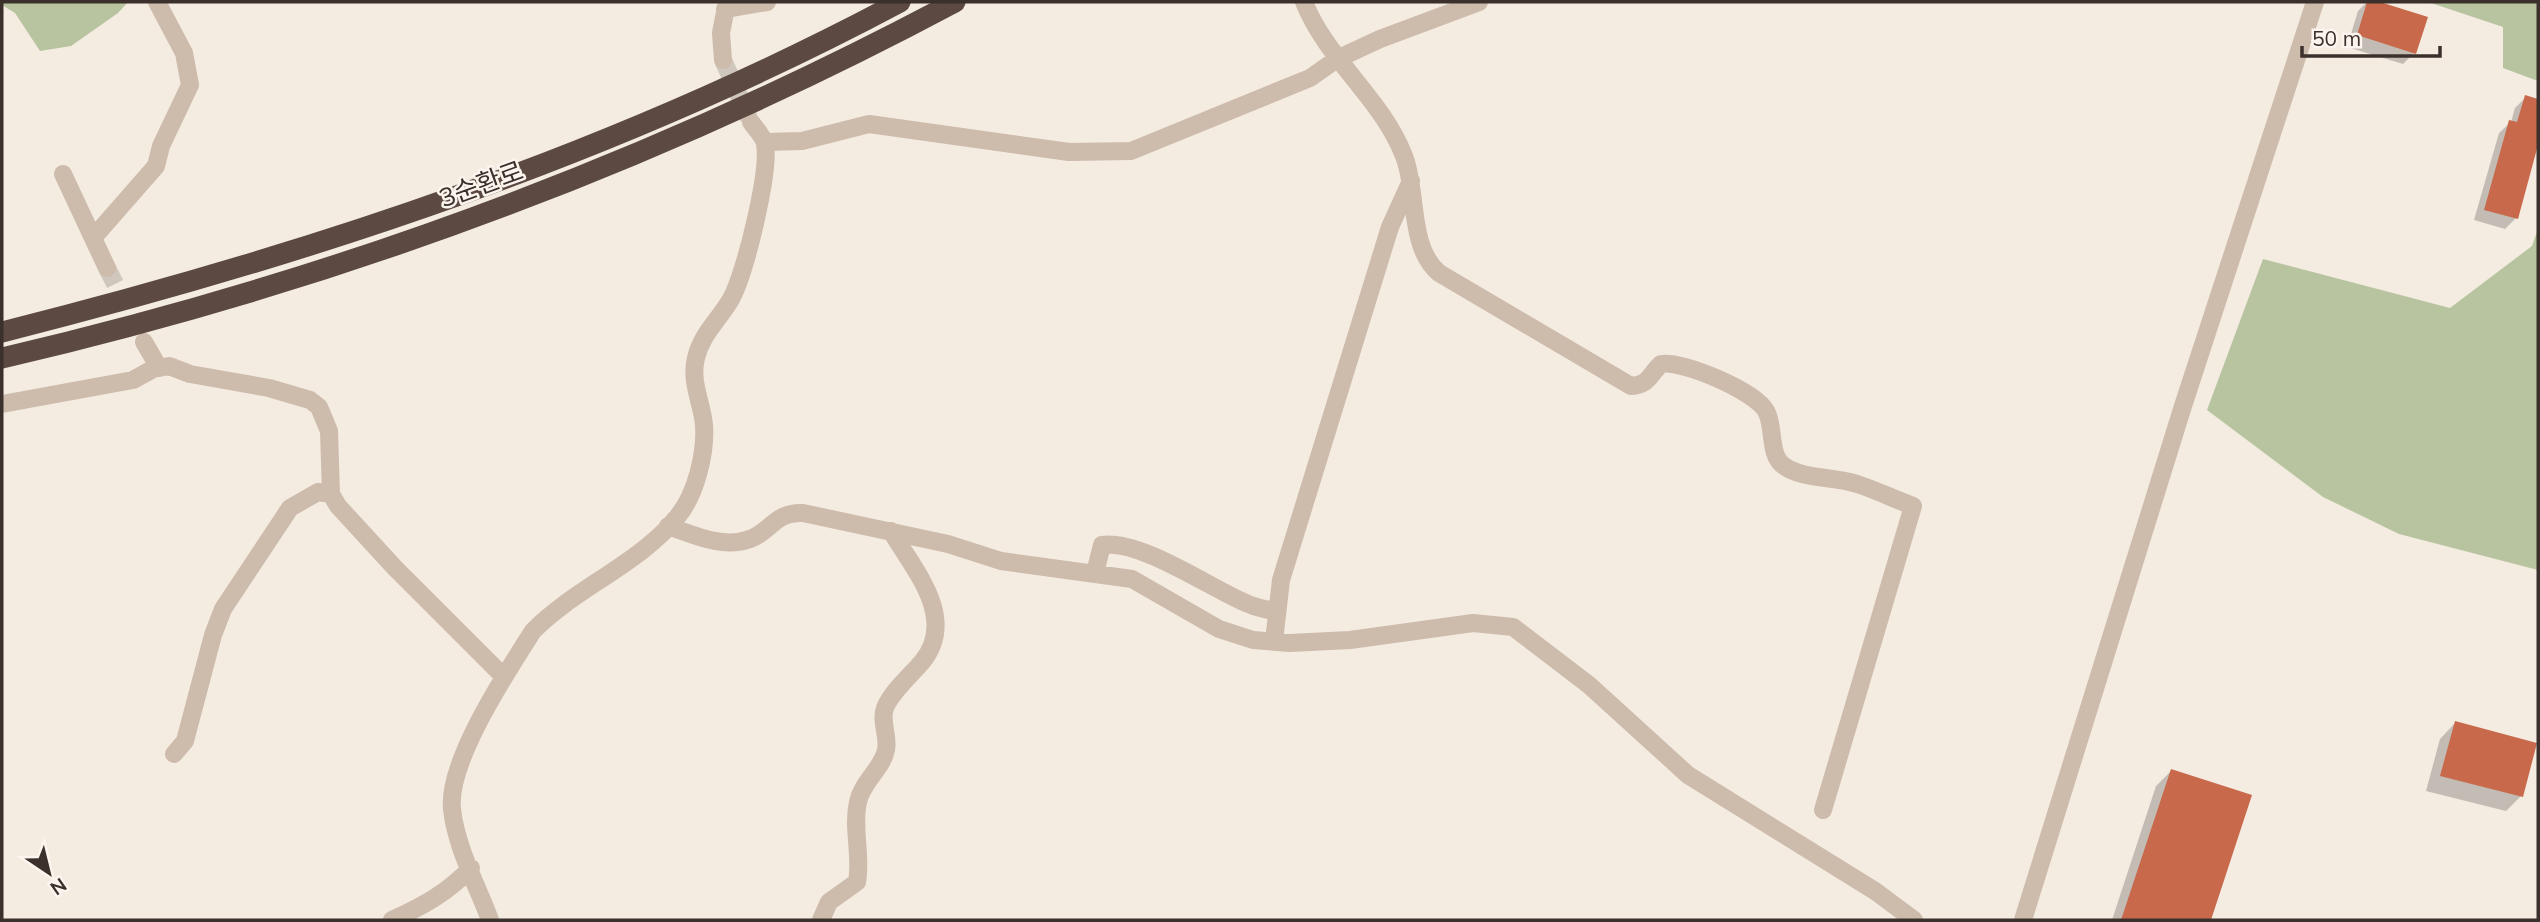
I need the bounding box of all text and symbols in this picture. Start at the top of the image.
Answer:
scale bar [2302,14,2440,58]
text: 50 m [2312,25,2361,51]
street label: 3순환로 [434,154,528,214]
north arrow [14,838,84,908]
text: N [46,873,72,901]

